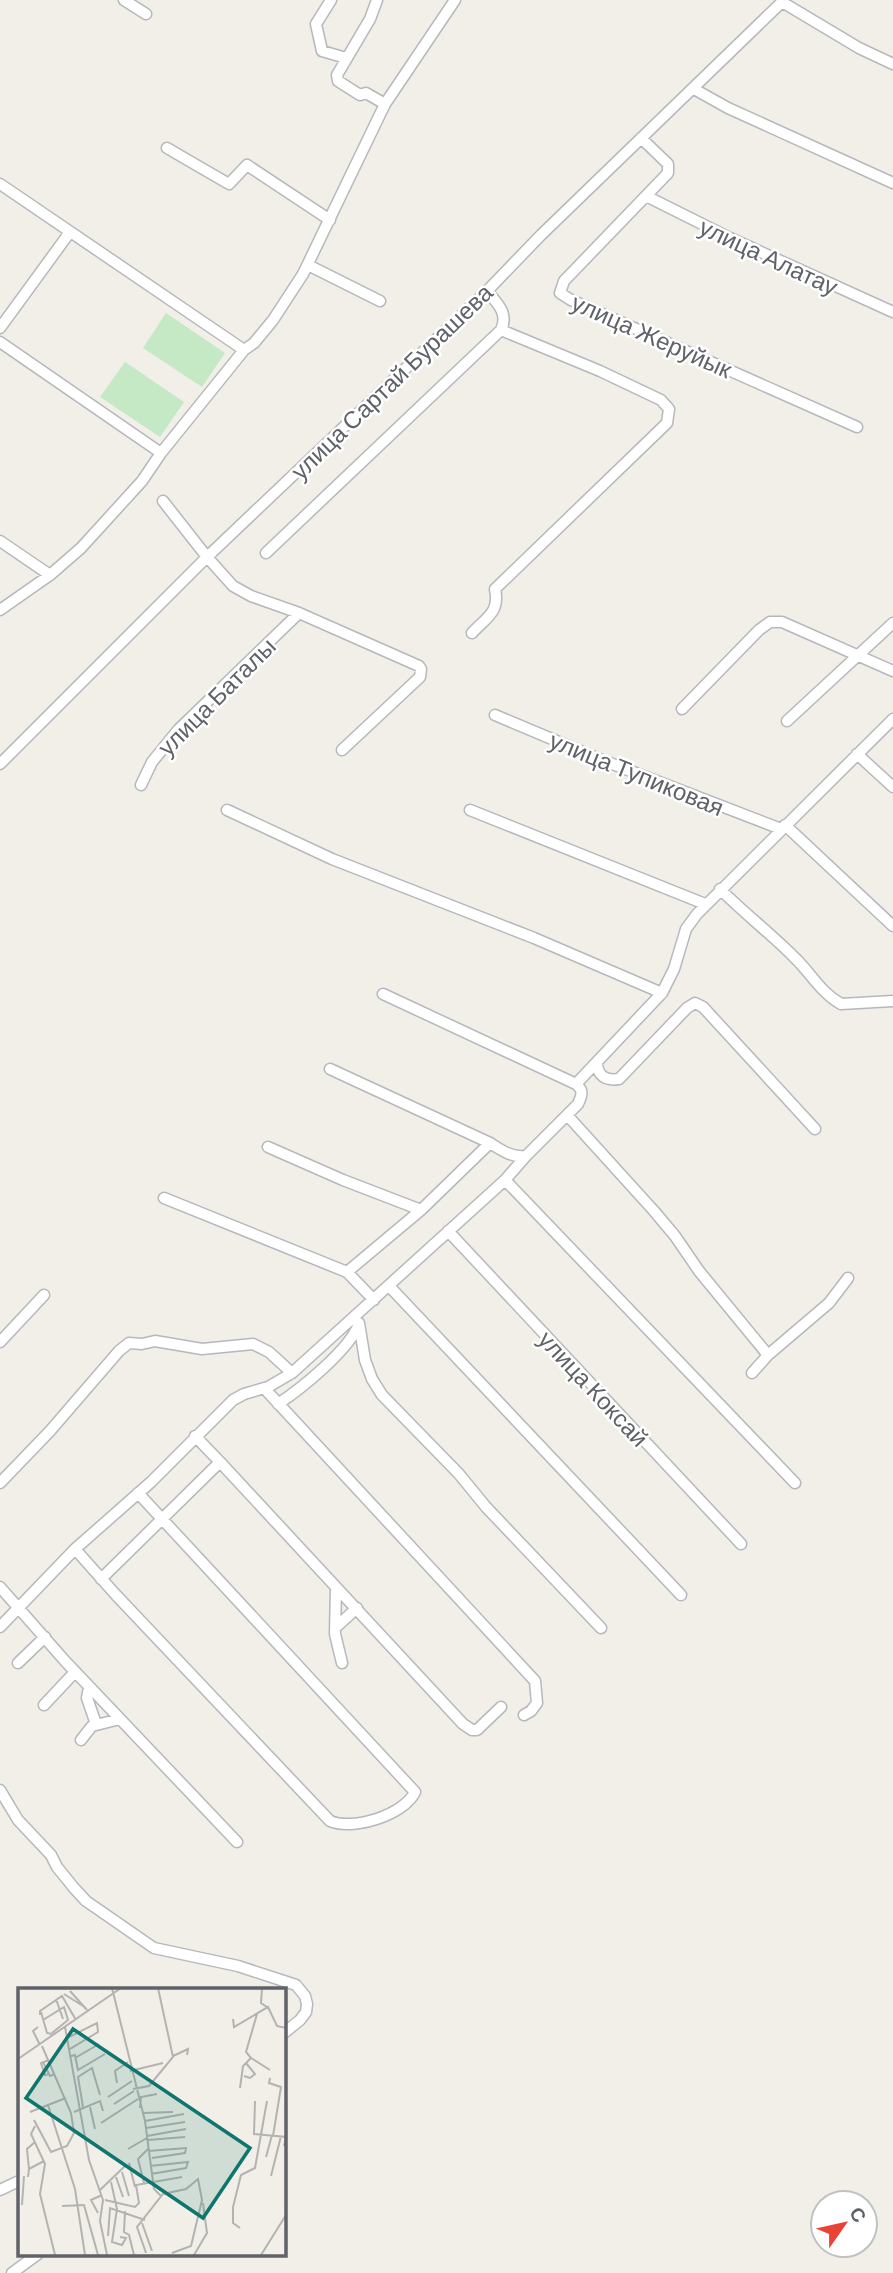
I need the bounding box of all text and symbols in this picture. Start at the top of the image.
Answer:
street label: улица Алатау [695,211,843,301]
street label: улица Сартай Бурашева [284,277,498,485]
street label: улица Жеруйык [567,287,737,383]
street label: улица Баталы [151,631,281,761]
street label: улица Тупиковая [546,725,728,821]
street label: улица Коксай [533,1324,655,1452]
inset map [18,1988,285,2256]
north arrow [809,2189,879,2259]
text: С [845,2202,872,2227]

